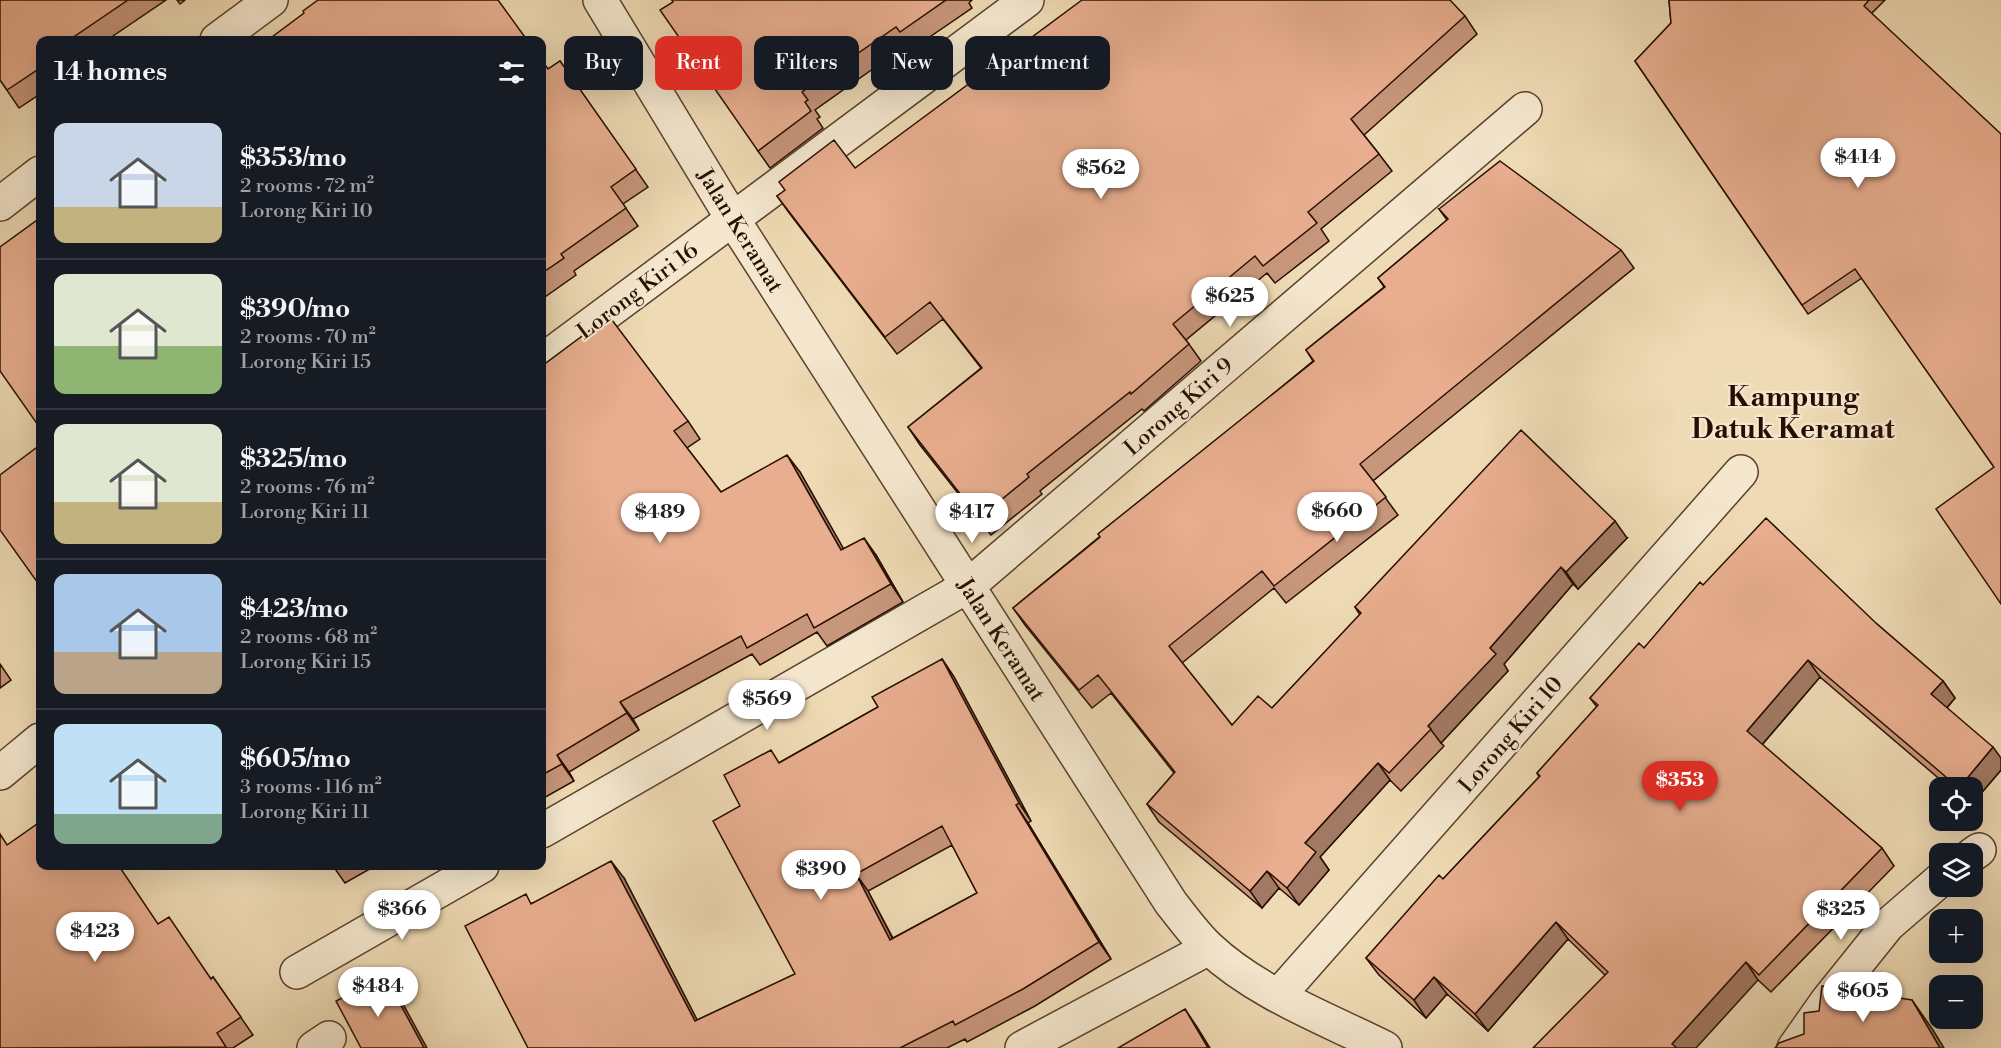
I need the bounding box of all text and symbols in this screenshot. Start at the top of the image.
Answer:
chip: Buy [564,36,643,90]
chip: Rent [655,36,742,90]
chip: Filters [754,36,859,90]
chip: New [871,36,953,90]
chip: Apartment [965,36,1110,90]
text: 14 homes [54,56,167,88]
icon: filters [495,56,528,89]
pin: $414 [1822,138,1894,189]
text: $353/mo [240,142,347,174]
text: $414 [1834,145,1882,170]
icon: home [102,147,174,219]
pin: $562 [1065,149,1137,200]
text: $562 [1076,156,1126,181]
street label: Jalan Keramat [690,163,789,298]
text: 2 rooms · 72 m² [240,174,374,199]
text: Lorong Kiri 10 [240,199,373,224]
street label: Lorong Kiri 16 [572,237,704,346]
pin: $625 [1194,277,1266,328]
text: $625 [1205,284,1255,309]
text: $390/mo [240,293,350,325]
icon: home [102,298,174,370]
text: 2 rooms · 70 m² [240,325,376,350]
text: Lorong Kiri 15 [240,350,371,375]
street label: Lorong Kiri 9 [1119,352,1239,462]
district label: Kampung Datuk Keramat [1691,380,1896,447]
text: $325/mo [240,443,347,475]
icon: home [102,448,174,520]
text: 2 rooms · 76 m² [240,475,374,500]
pin: $660 [1301,492,1373,543]
pin: $489 [624,493,696,544]
pin: $417 [936,493,1008,544]
text: $660 [1311,499,1363,524]
text: Lorong Kiri 11 [240,500,369,525]
text: $489 [635,500,685,525]
text: $417 [949,500,995,525]
street label: Jalan Keramat [950,572,1051,707]
text: $423/mo [240,593,349,625]
icon: home [102,598,174,670]
text: 2 rooms · 68 m² [240,625,377,650]
text: Lorong Kiri 15 [240,650,371,675]
street label: Lorong Kiri 10 [1453,671,1569,799]
pin: $569 [731,680,803,731]
text: $569 [742,687,792,712]
text: $605/mo [240,743,351,775]
icon: home [102,748,174,820]
pin: $353 [1644,761,1716,812]
text: $353 [1656,768,1704,793]
text: 3 rooms · 116 m² [240,775,382,800]
map controls [1929,777,1983,1029]
button: locate [1929,777,1983,831]
text: Lorong Kiri 11 [240,800,369,825]
button: layers [1929,843,1983,897]
pin: $390 [785,850,857,901]
text: $390 [795,857,847,882]
pin: $366 [366,890,438,941]
pin: $325 [1805,890,1877,941]
text: $366 [377,897,427,922]
text: $325 [1817,897,1865,922]
button: + [1929,909,1983,963]
pin: $423 [59,912,131,963]
text: $423 [70,919,120,944]
pin: $484 [342,967,414,1018]
pin: $605 [1827,972,1899,1023]
text: $484 [352,974,404,999]
button: − [1929,975,1983,1029]
text: $605 [1837,979,1889,1004]

